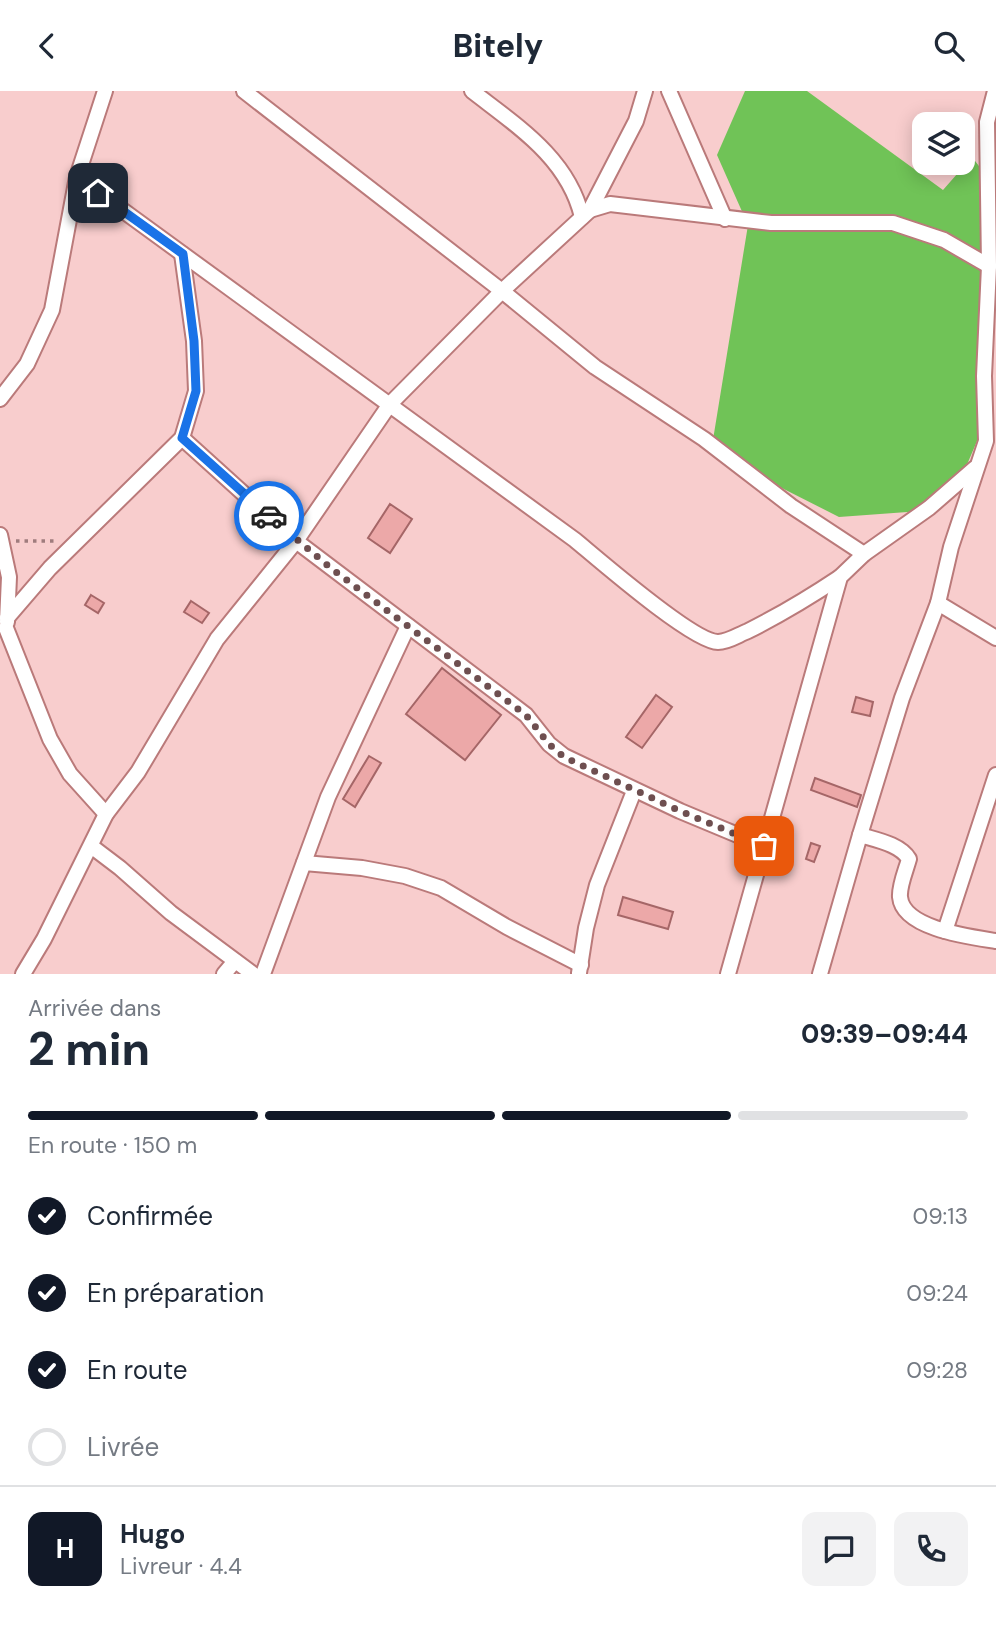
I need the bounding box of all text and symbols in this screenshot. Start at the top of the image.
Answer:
text: Bitely [453,25,543,67]
icon: back [28,27,66,65]
icon: search [930,27,968,65]
map controls [912,112,975,175]
button: layers [912,112,975,175]
pin [68,163,128,223]
icon: home [79,174,117,212]
courier [234,481,304,551]
icon: car [250,497,288,535]
pin [734,816,794,876]
icon: bag [745,827,783,865]
text: Arrivée dans [28,993,161,1023]
text: 09:39–09:44 [801,1017,968,1051]
text: 2 min [28,1019,150,1079]
text: En route · 150 m [28,1130,197,1160]
icon: check [28,1197,66,1235]
text: Confirmée [87,1199,213,1233]
text: 09:13 [912,1201,968,1231]
icon: check [28,1274,66,1312]
text: En préparation [87,1276,264,1310]
text: 09:24 [906,1278,968,1308]
icon: check [28,1351,66,1389]
text: En route [87,1353,188,1387]
text: 09:28 [906,1355,968,1385]
text: Livrée [87,1430,159,1464]
button: chat [802,1512,876,1586]
button: phone [894,1512,968,1586]
text: Hugo [120,1517,185,1551]
text: H [56,1532,74,1566]
text: Livreur · 4.4 [120,1551,242,1581]

